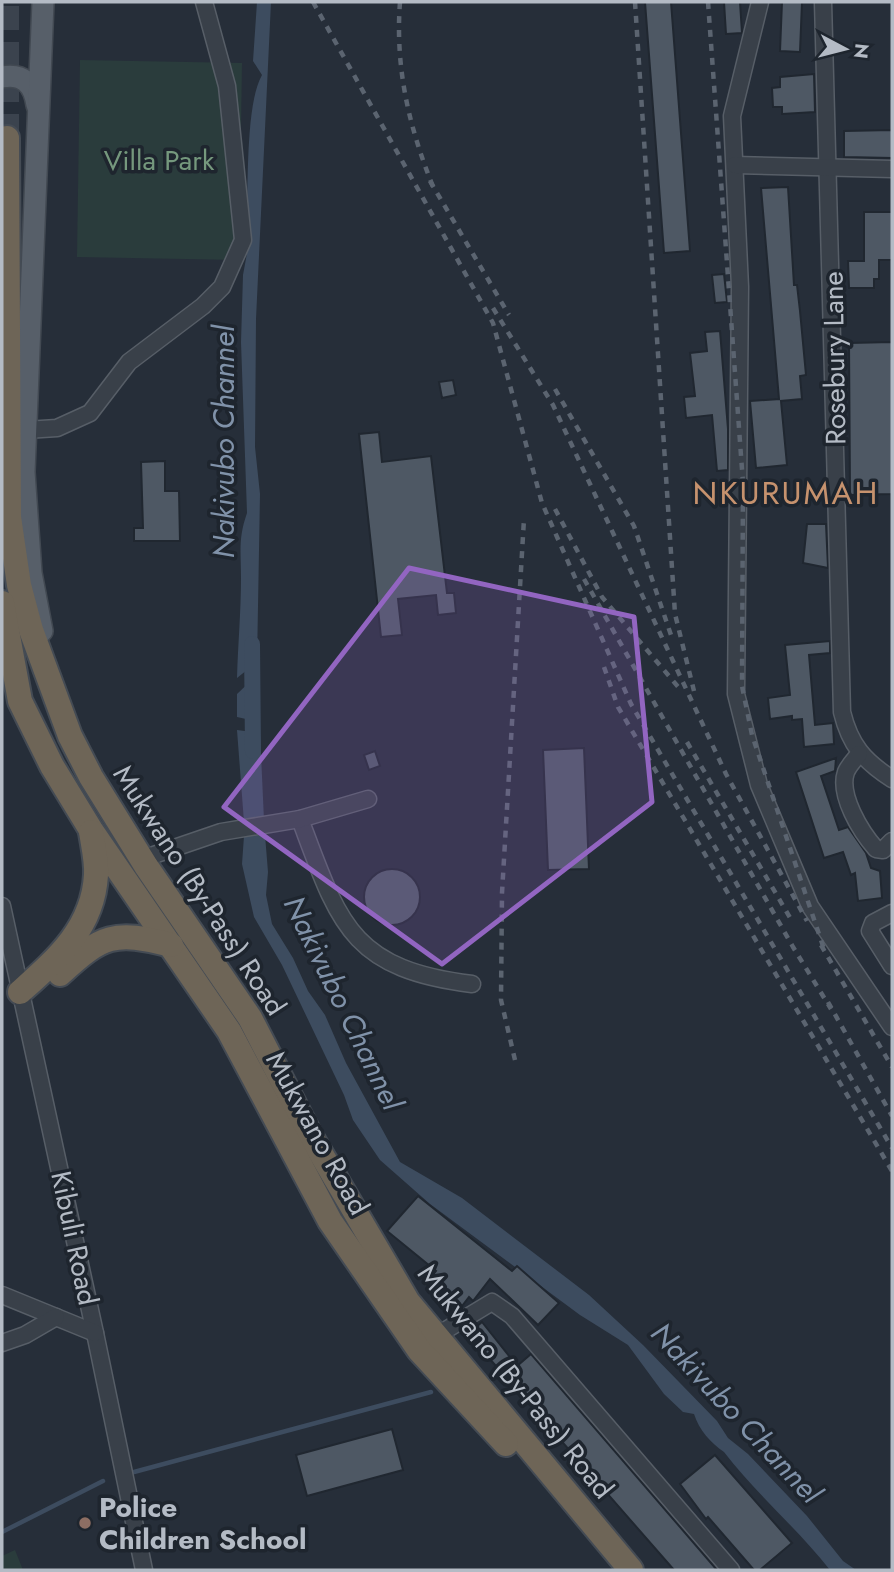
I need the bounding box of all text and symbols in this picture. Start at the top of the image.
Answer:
north arrow [810,14,880,84]
text: N [847,42,876,60]
park label: Villa Park [104,140,215,181]
street label: Rosebury Lane [812,271,857,445]
water label: Nakivubo Channel [202,324,245,559]
district label: NKURUMAH [693,470,879,516]
street label: Mukwano (By-Pass) Road [103,757,296,1024]
water label: Nakivubo Channel [273,889,414,1118]
street label: Mukwano Road [256,1044,379,1223]
street label: Kibuli Road [40,1167,109,1309]
street label: Mukwano (By-Pass) Road [408,1255,623,1508]
water label: Nakivubo Channel [641,1313,832,1514]
place label: Police Children School [99,1487,307,1560]
marker: Police Children School [77,1515,93,1531]

